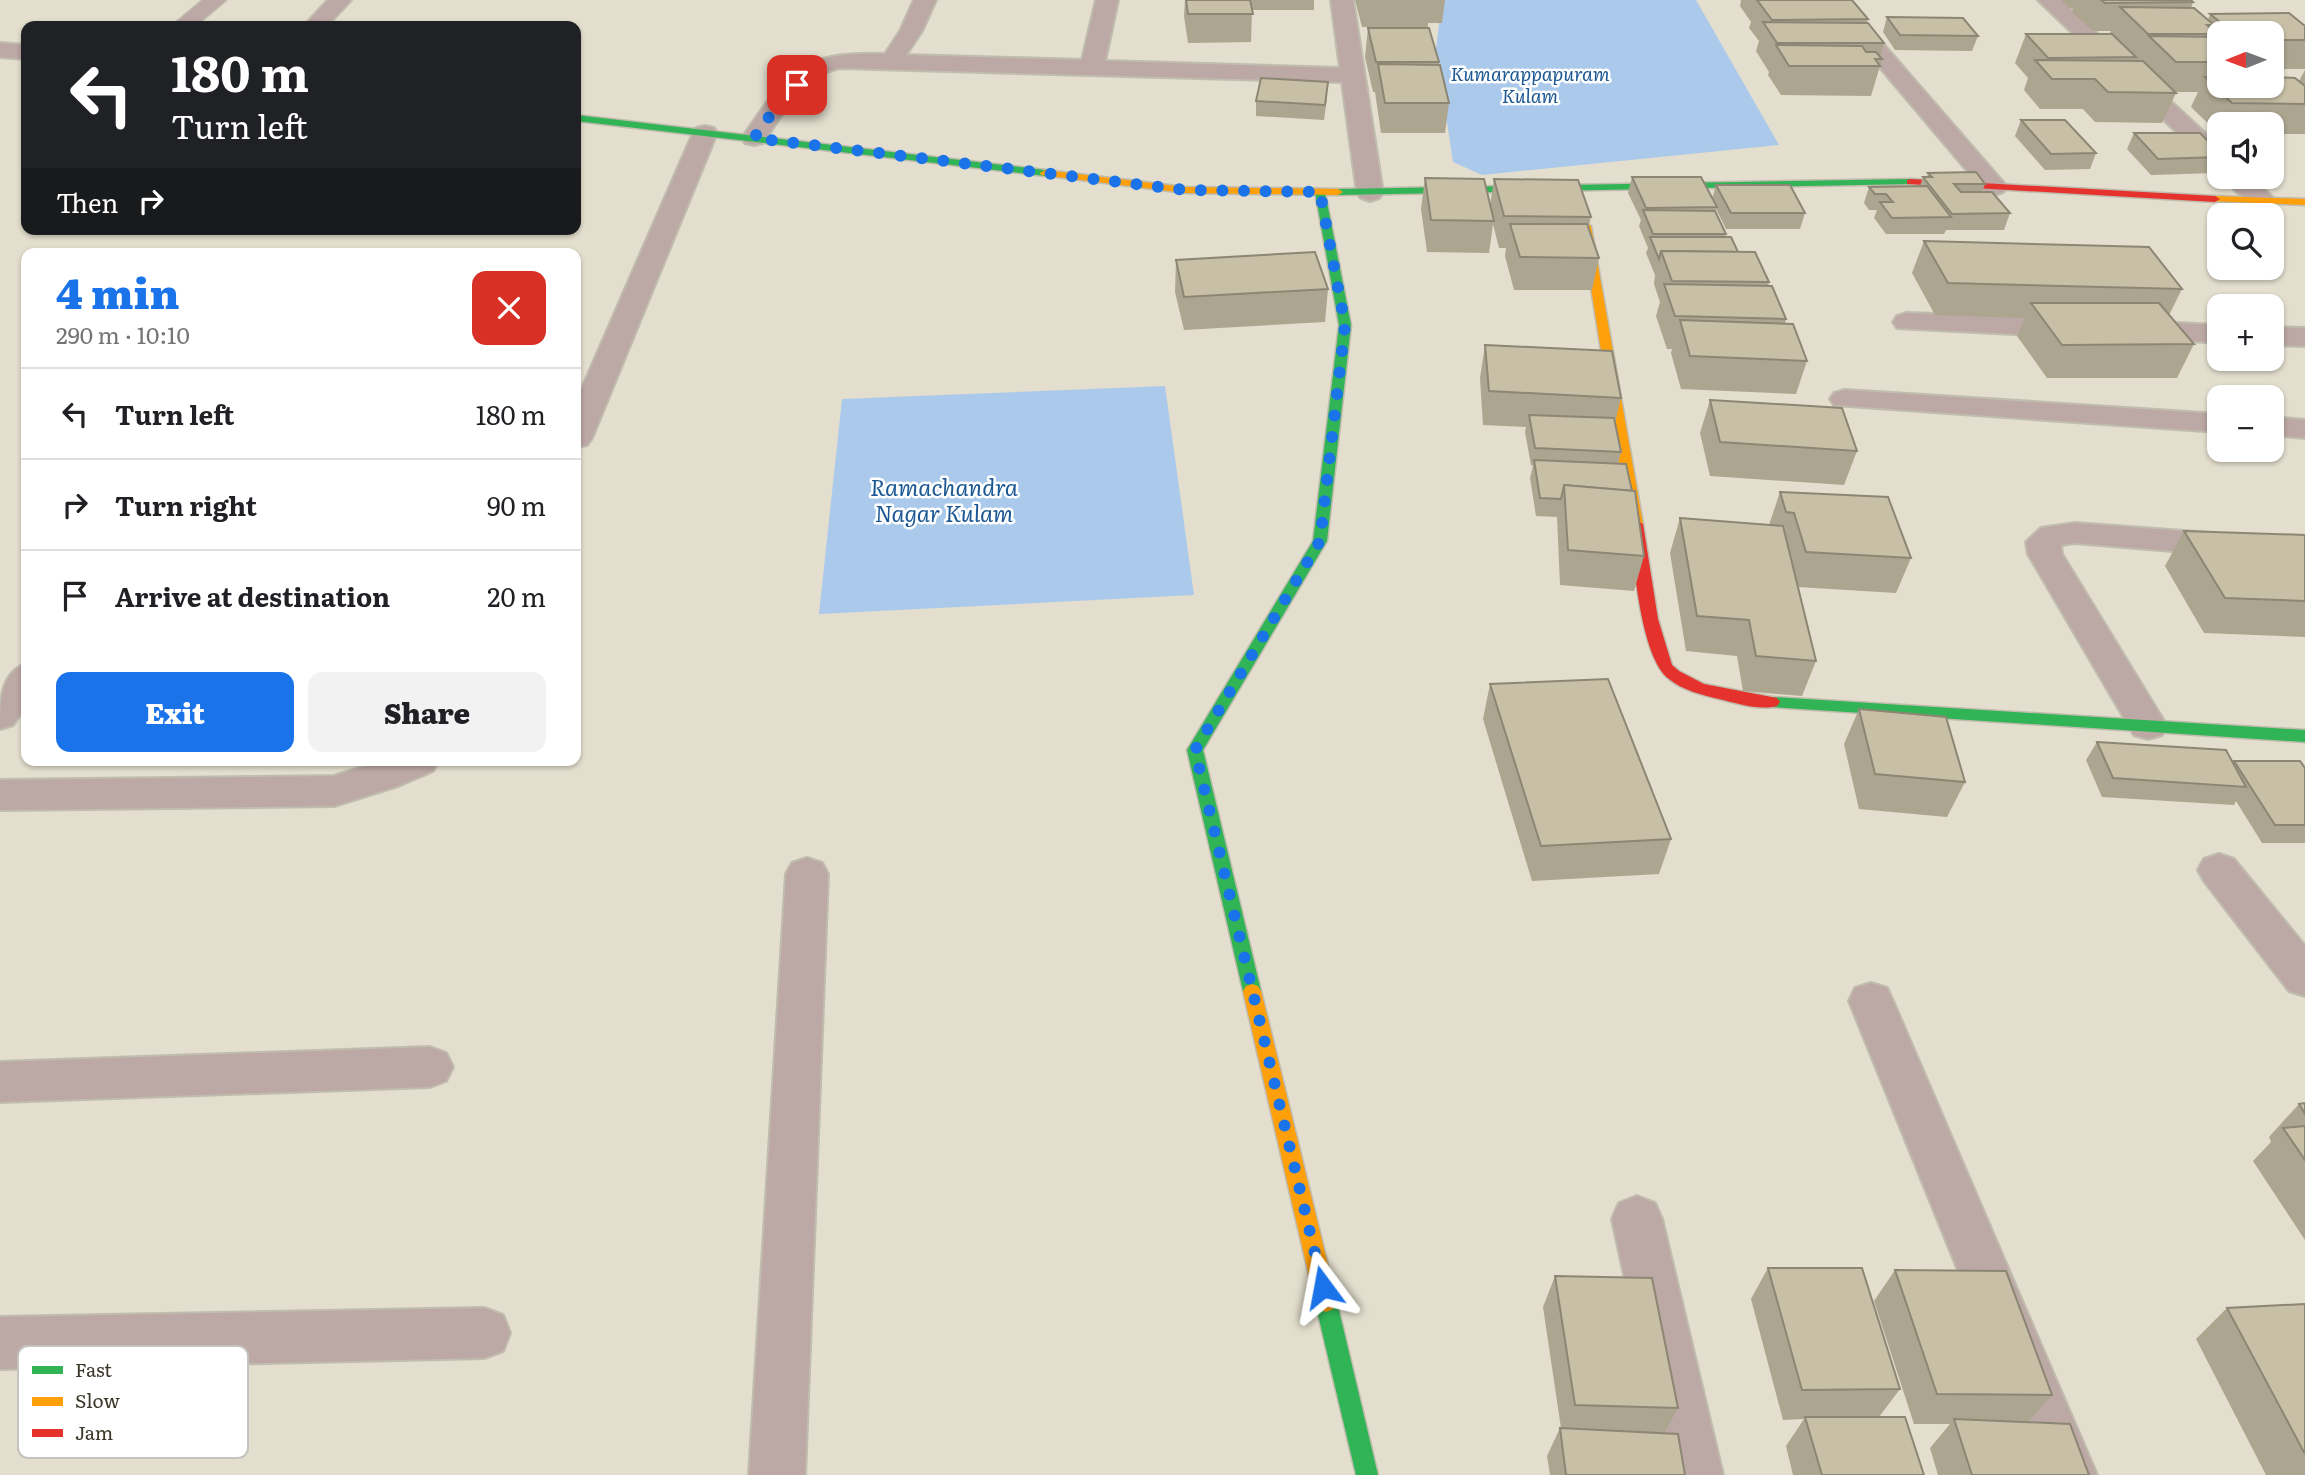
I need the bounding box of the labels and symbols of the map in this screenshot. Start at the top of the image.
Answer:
north arrow [2207,21,2284,98]
pin [767,55,827,115]
water label: Kumarappapuram Kulam [1450,59,1610,109]
water label: Ramachandra Nagar Kulam [870,469,1018,529]
position arrow [1286,1250,1360,1324]
legend [18,1346,248,1458]
text: Fast [75,1355,112,1383]
text: Slow [75,1386,120,1414]
text: Jam [75,1418,113,1446]

